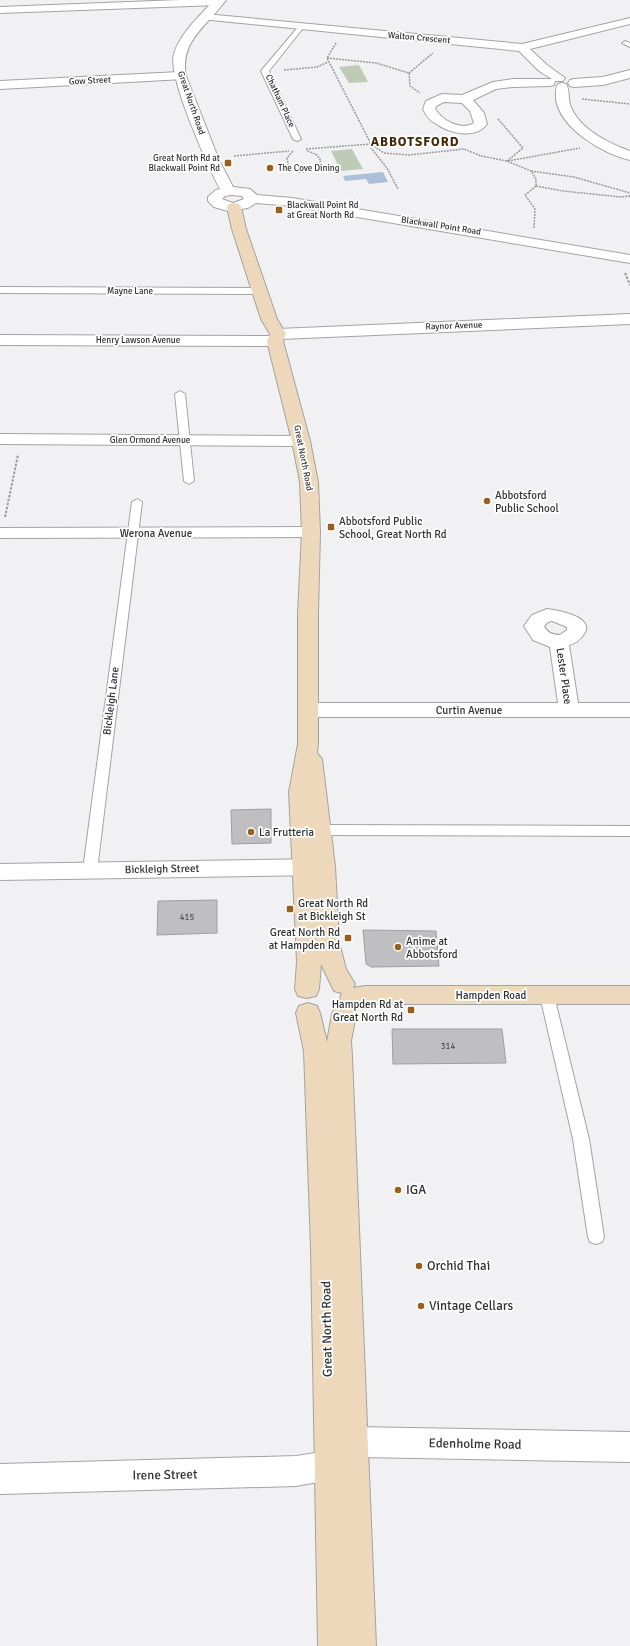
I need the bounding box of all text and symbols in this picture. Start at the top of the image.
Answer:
street label: Walton Crescent [387,30,451,46]
street label: Great North Road [175,70,207,136]
street label: Chatham Place [263,73,297,130]
street label: Gow Street [69,74,111,88]
district label: ABBOTSFORD [371,134,459,150]
place label: Great North Rd at Blackwall Point Rd [148,153,220,174]
marker: Great North Rd at Blackwall Point Rd [223,158,233,168]
marker: The Cove Dining [265,163,275,173]
place label: The Cove Dining [278,163,340,174]
place label: Blackwall Point Rd at Great North Rd [287,200,359,221]
marker: Blackwall Point Rd at Great North Rd [274,205,284,215]
street label: Blackwall Point Road [400,214,482,238]
street label: Mayne Lane [107,286,153,297]
street label: Raynor Avenue [425,319,483,332]
street label: Henry Lawson Avenue [96,335,181,346]
street label: Great North Road [291,424,315,492]
street label: Glen Ormond Avenue [110,435,191,446]
place label: Abbotsford Public School [495,489,559,515]
marker: Abbotsford Public School [482,496,492,506]
place label: Abbotsford Public School, Great North Rd [339,515,447,541]
marker: Abbotsford Public School, Great North Rd [326,522,336,532]
street label: Werona Avenue [120,527,192,540]
street label: Lester Place [554,647,574,705]
street label: Bickleigh Lane [100,666,122,736]
street label: Curtin Avenue [436,704,502,717]
place label: La Frutteria [259,826,315,839]
marker: La Frutteria [246,827,256,837]
street label: Bickleigh Street [125,862,200,876]
place label: Great North Rd at Bickleigh St [298,897,368,923]
marker: Great North Rd at Bickleigh St [285,904,295,914]
house number: 415 [180,912,194,923]
place label: Great North Rd at Hampden Rd [269,926,340,952]
marker: Great North Rd at Hampden Rd [343,933,353,943]
place label: Anime at Abbotsford [406,935,458,961]
marker: Anime at Abbotsford [393,942,403,952]
street label: Hampden Road [456,989,527,1002]
place label: Hampden Rd at Great North Rd [332,998,403,1024]
marker: Hampden Rd at Great North Rd [406,1005,416,1015]
house number: 314 [441,1041,455,1052]
place label: IGA [406,1182,426,1198]
marker: IGA [393,1185,403,1195]
place label: Orchid Thai [427,1258,490,1274]
marker: Orchid Thai [414,1261,424,1271]
street label: Great North Road [318,1281,336,1377]
place label: Vintage Cellars [429,1298,514,1314]
marker: Vintage Cellars [416,1301,426,1311]
street label: Edenholme Road [428,1435,522,1453]
street label: Irene Street [132,1466,198,1484]

